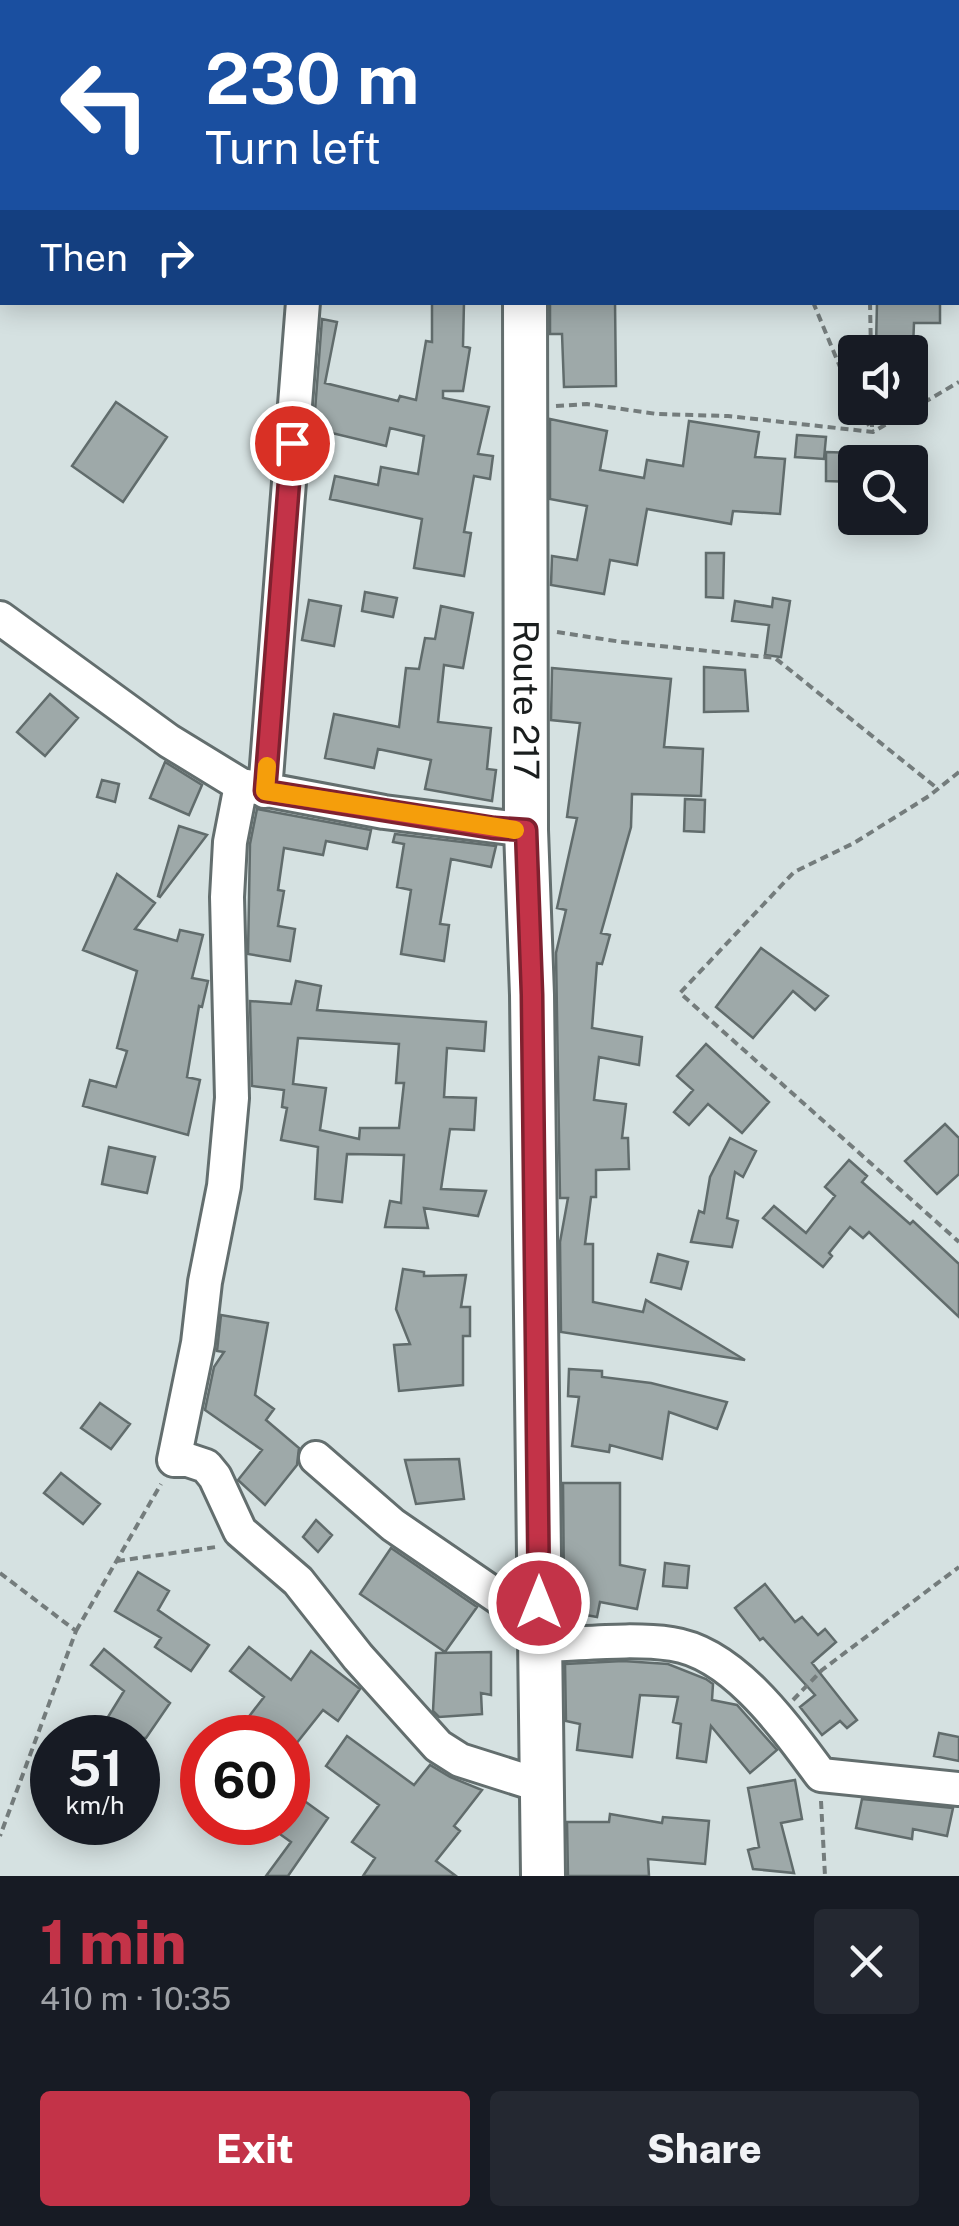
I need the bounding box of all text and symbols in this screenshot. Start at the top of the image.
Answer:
text: 230 m [205,37,419,120]
icon: left [40,40,170,170]
text: Turn left [205,121,381,174]
icon: right [148,230,203,285]
text: Then [40,235,128,280]
map controls [838,335,928,535]
button: sound [838,335,928,425]
pin [250,401,335,486]
icon: arrive [265,416,320,471]
button: search [838,445,928,535]
street label: Route 217 [506,620,547,780]
position arrow [487,1551,591,1655]
speed limit sign: 60 [180,1715,310,1845]
text: 51 [67,1738,123,1797]
text: km/h [66,1790,124,1820]
text: 1 min [40,1907,187,1978]
button: close [814,1909,919,2014]
text: 410 m · 10:35 [40,1980,231,2017]
button: Exit [40,2091,470,2206]
button: Share [490,2091,919,2206]

